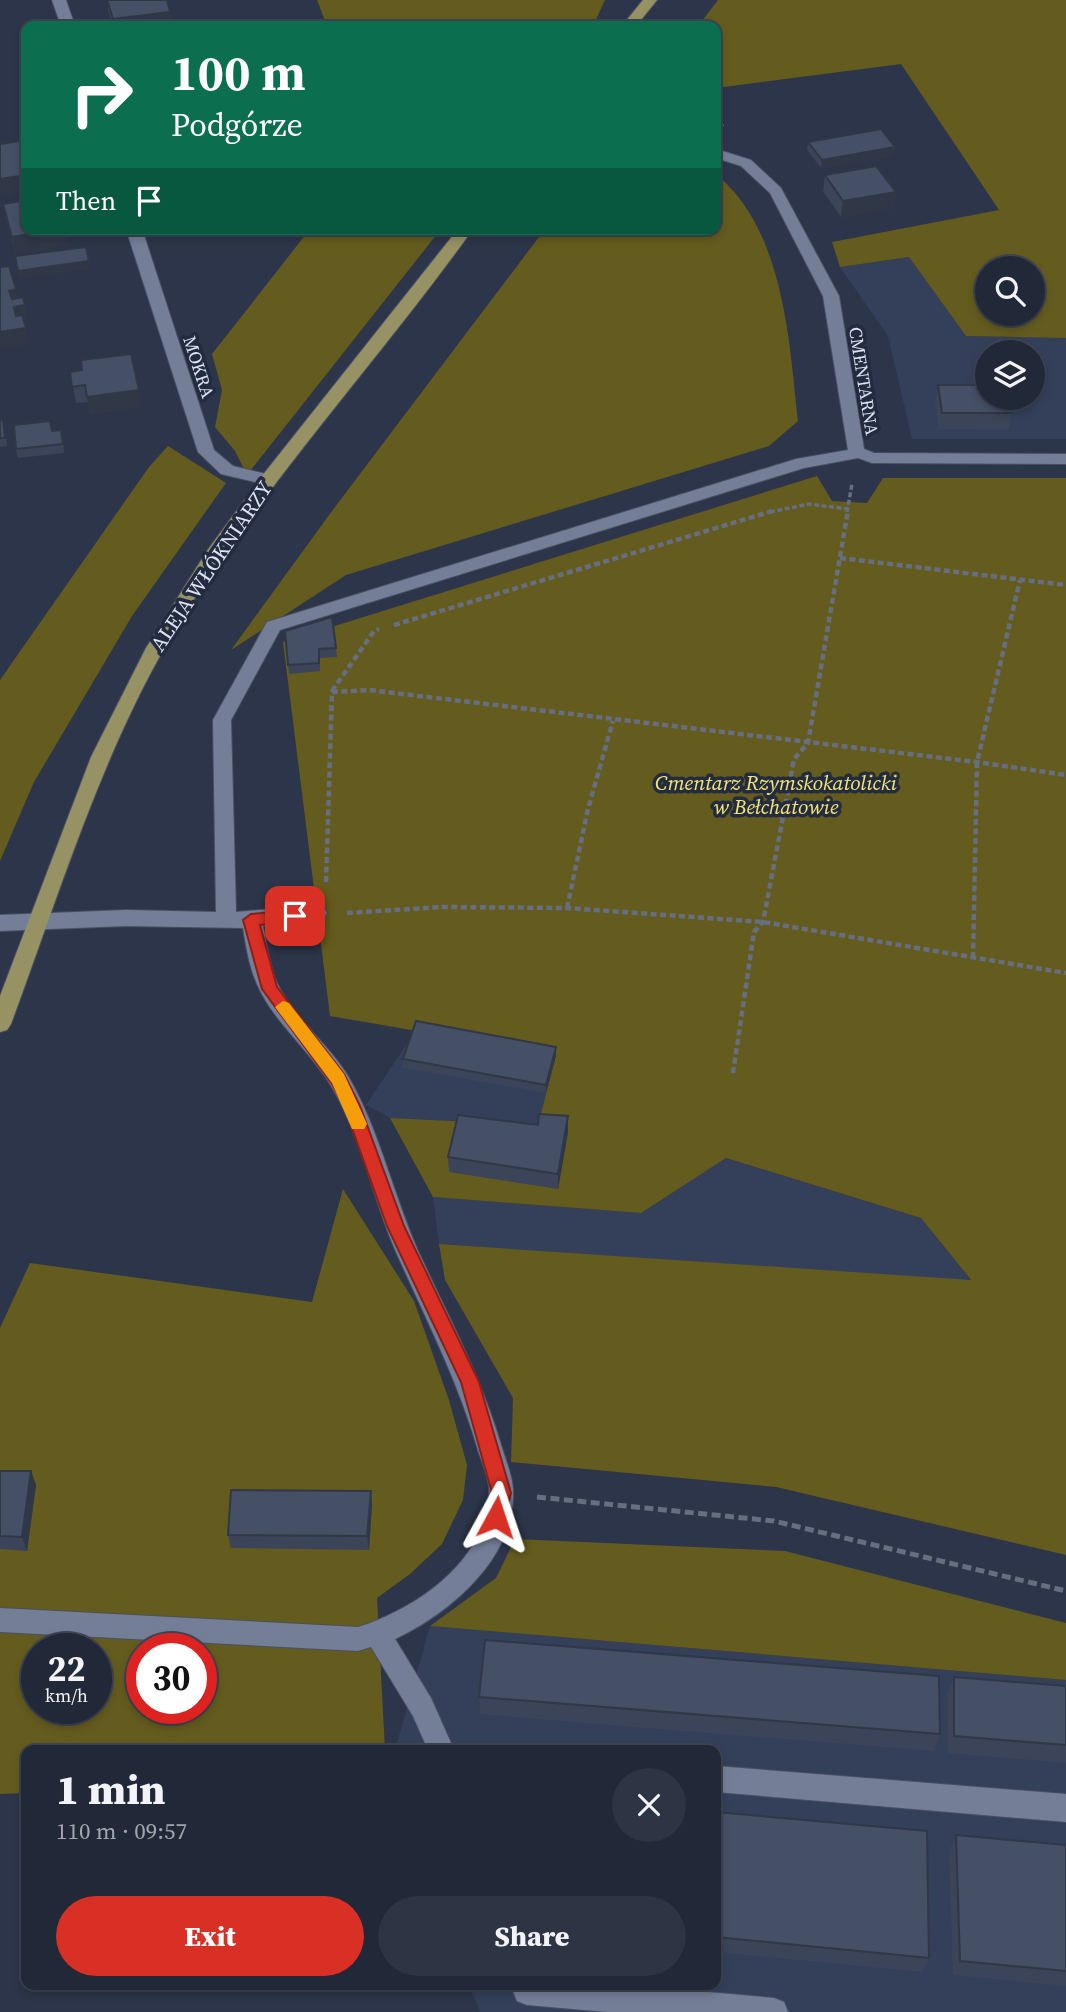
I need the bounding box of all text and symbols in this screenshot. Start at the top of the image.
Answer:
text: 100 m [171,39,306,106]
icon: right [56,49,147,140]
text: Podgórze [171,103,303,147]
icon: arrive [130,182,168,220]
text: Then [56,183,116,219]
map controls [975,256,1045,410]
button: search [975,256,1045,326]
street label: CMENTARNA [843,325,885,437]
street label: MOKRA [177,333,221,401]
button: layers [975,340,1045,410]
street label: ALEJA WŁÓKNIARZY [143,475,279,657]
park label: Cmentarz Rzymskokatolicki w Bełchatowie [655,768,898,821]
pin [265,886,325,946]
icon: arrive [276,897,314,935]
position arrow [459,1480,533,1554]
speed limit sign: 30 [126,1633,217,1724]
text: 22 [48,1645,85,1693]
text: km/h [45,1683,88,1708]
text: 1 min [56,1760,166,1818]
button: close [612,1768,686,1842]
text: 110 m · 09:57 [56,1815,187,1847]
button: Exit [56,1896,364,1976]
button: Share [378,1896,686,1976]

